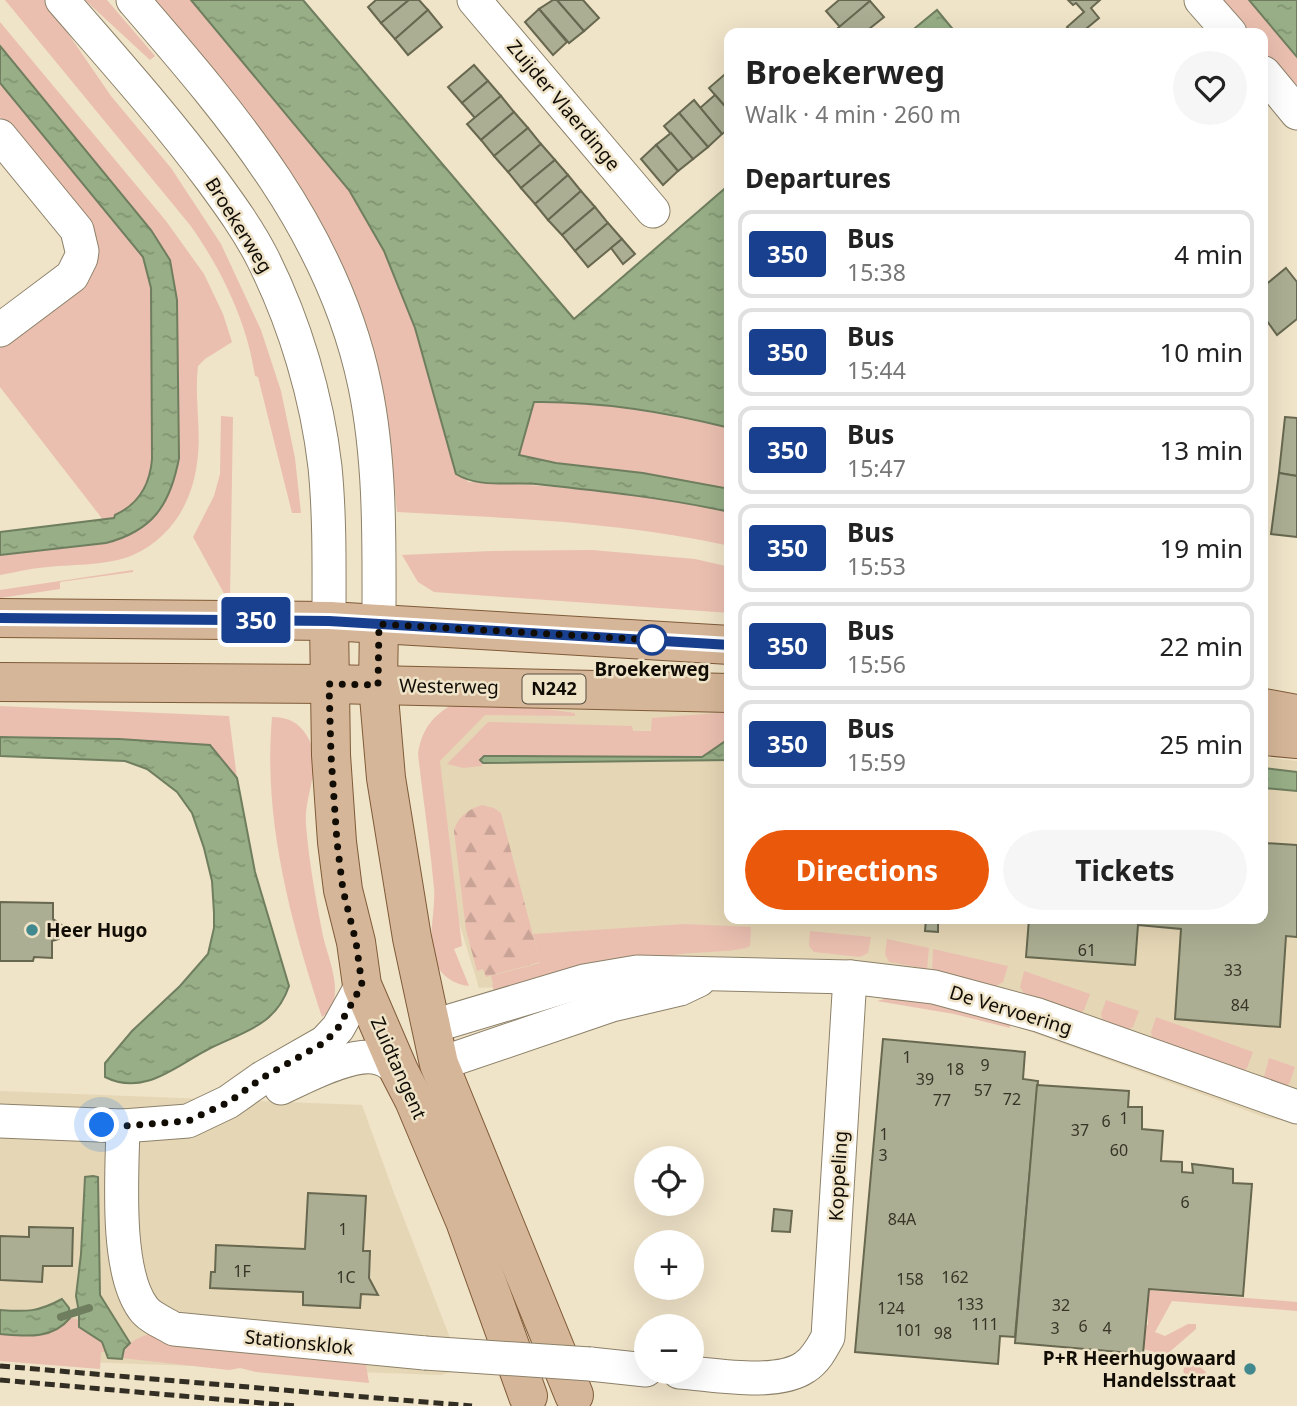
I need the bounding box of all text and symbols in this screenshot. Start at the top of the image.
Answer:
street label: Zuijder Vlaerdinge [501,34,627,176]
text: Broekerweg [745,49,945,94]
button: heart [1173,51,1247,125]
text: Walk · 4 min · 260 m [745,98,961,130]
text: Departures [745,160,891,196]
street label: Broekerweg [199,172,279,278]
text: Bus [847,220,894,256]
text: 4 min [1174,236,1243,272]
text: 350 [767,237,808,270]
text: 15:38 [847,256,906,288]
text: Bus [847,318,894,354]
text: 10 min [1159,334,1243,370]
text: 350 [767,335,808,368]
text: 15:44 [847,354,906,386]
text: Bus [847,416,894,452]
text: 13 min [1159,432,1243,468]
text: 350 [767,433,808,466]
text: 15:47 [847,452,906,484]
text: Bus [847,514,894,550]
text: 19 min [1159,530,1243,566]
text: 350 [767,531,808,564]
text: 15:53 [847,550,906,582]
line badge: 350 [216,597,296,643]
text: 350 [235,603,277,636]
text: Bus [847,612,894,648]
marker: Broekerweg [637,625,667,655]
text: 22 min [1159,628,1243,664]
text: 350 [767,629,808,662]
text: 15:56 [847,648,906,680]
place label: Broekerweg [594,656,710,682]
street label: Westerweg [399,672,499,700]
road number: N242 [522,674,586,704]
text: Bus [847,710,894,746]
text: 25 min [1159,726,1243,762]
text: 350 [767,727,808,760]
text: 15:59 [847,746,906,778]
button: Directions [745,830,989,910]
button: Tickets [1003,830,1247,910]
place label: Heer Hugo [46,917,147,943]
marker: Heer Hugo [24,922,40,938]
house number: 61 [1078,939,1096,961]
house number: 33 [1224,959,1242,981]
street label: De Vervoering [946,979,1076,1041]
house number: 84 [1231,994,1249,1016]
street label: Zuidtangent [365,1013,433,1123]
house number: 1 [902,1046,912,1068]
house number: 9 [980,1054,990,1076]
house number: 18 [946,1058,964,1080]
house number: 39 [916,1068,934,1090]
house number: 57 [974,1079,992,1101]
house number: 72 [1003,1088,1021,1110]
house number: 77 [933,1089,951,1111]
your location [84,1107,119,1142]
house number: 1 [1119,1107,1129,1129]
house number: 6 [1101,1110,1111,1132]
house number: 37 [1071,1119,1089,1141]
house number: 1 [879,1123,889,1145]
street label: Koppeling [823,1130,853,1222]
house number: 60 [1110,1139,1128,1161]
house number: 3 [878,1144,888,1166]
map controls [634,1146,704,1384]
button: locate [634,1146,704,1216]
house number: 6 [1180,1191,1190,1213]
house number: 84A [888,1208,917,1230]
house number: 1 [338,1218,348,1240]
button: + [634,1230,704,1300]
house number: 1F [233,1260,251,1282]
house number: 1C [336,1266,356,1288]
house number: 162 [941,1266,969,1288]
house number: 158 [896,1268,924,1290]
house number: 133 [956,1293,984,1315]
house number: 32 [1052,1294,1070,1316]
house number: 124 [877,1297,905,1319]
house number: 111 [971,1313,999,1335]
button: − [634,1314,704,1384]
house number: 6 [1078,1315,1088,1337]
house number: 3 [1050,1317,1060,1339]
house number: 4 [1102,1317,1112,1339]
house number: 101 [895,1319,923,1341]
house number: 98 [934,1322,952,1344]
street label: Stationsklok [244,1323,354,1361]
place label: P+R Heerhugowaard Handelsstraat [1043,1345,1236,1393]
marker: P+R Heerhugowaard Handelsstraat [1242,1361,1258,1377]

